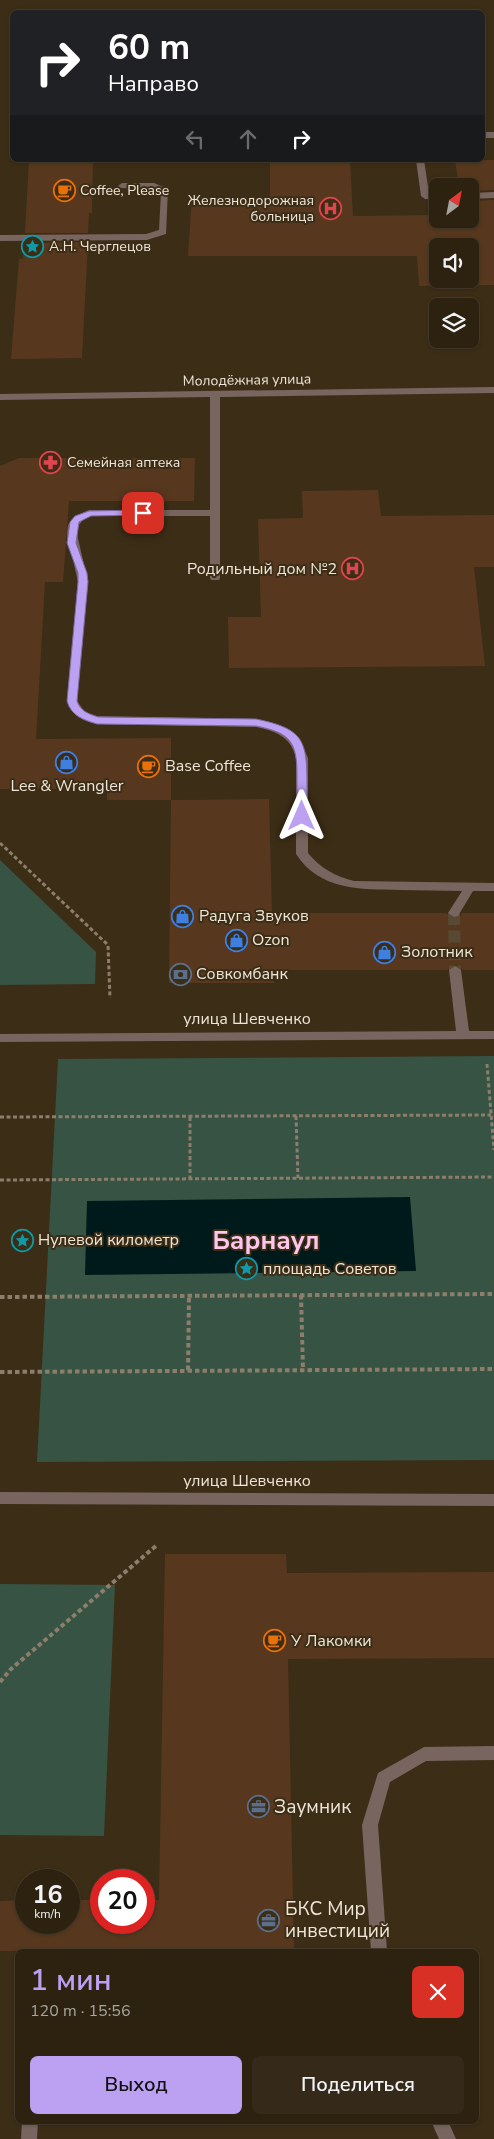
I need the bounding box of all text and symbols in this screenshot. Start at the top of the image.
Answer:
text: 60 m [108,24,190,71]
icon: right [25,30,90,95]
text: Направо [108,69,199,99]
icon: left [181,125,209,153]
icon: ahead [234,125,262,153]
icon: right [287,125,315,153]
cafe icon: Coffee, Please [52,178,76,202]
north arrow [429,178,479,228]
map controls [429,178,479,348]
place label: Coffee, Please [80,181,169,200]
place label: Железнодорожная больница [187,191,314,226]
hospital icon: Железнодорожная больница [318,196,342,220]
place icon: А.Н. Черглецов [21,234,45,258]
place label: А.Н. Черглецов [49,237,151,256]
button: sound [429,238,479,288]
button: layers [429,298,479,348]
street label: Молодёжная улица [183,369,311,391]
pharmacy icon: Семейная аптека [39,450,63,474]
place label: Семейная аптека [67,453,180,472]
pin [122,492,164,534]
icon: arrive [129,499,157,527]
hospital icon: Родильный дом №2 [341,557,365,581]
place label: Родильный дом №2 [187,558,337,580]
shop icon: Lee & Wrangler [55,750,79,774]
cafe icon: Base Coffee [137,754,161,778]
place label: Base Coffee [165,755,251,777]
place label: Lee & Wrangler [10,775,124,797]
position arrow [275,789,327,841]
shop icon: Радуга Звуков [171,904,195,928]
place label: Радуга Звуков [199,905,309,927]
shop icon: Ozon [224,928,248,952]
place label: Ozon [252,929,290,951]
shop icon: Золотник [373,940,397,964]
place label: Золотник [401,941,473,963]
bank icon: Совкомбанк [168,962,192,986]
place label: Совкомбанк [196,963,289,985]
street label: улица Шевченко [183,1008,311,1030]
district label: Барнаул [212,1223,320,1258]
place icon: Нулевой километр [10,1228,34,1252]
place label: Нулевой километр [38,1229,179,1251]
place icon: площадь Советов [235,1257,259,1281]
place label: площадь Советов [263,1258,397,1280]
street label: улица Шевченко [183,1470,311,1492]
cafe icon: У Лакомки [263,1629,287,1653]
place label: У Лакомки [290,1630,372,1652]
place label: Заумник [274,1794,351,1820]
office icon: Заумник [246,1795,270,1819]
speed limit sign: 20 [90,1869,155,1934]
text: 16 [32,1878,63,1912]
place label: БКС Мир инвестиций [285,1896,390,1944]
text: km/h [34,1906,61,1922]
office icon: БКС Мир инвестиций [257,1908,281,1932]
text: 1 мин [30,1960,112,2001]
button: close [412,1966,464,2018]
text: 120 m · 15:56 [30,2000,131,2022]
button: Выход [30,2056,242,2114]
button: Поделиться [252,2056,464,2114]

